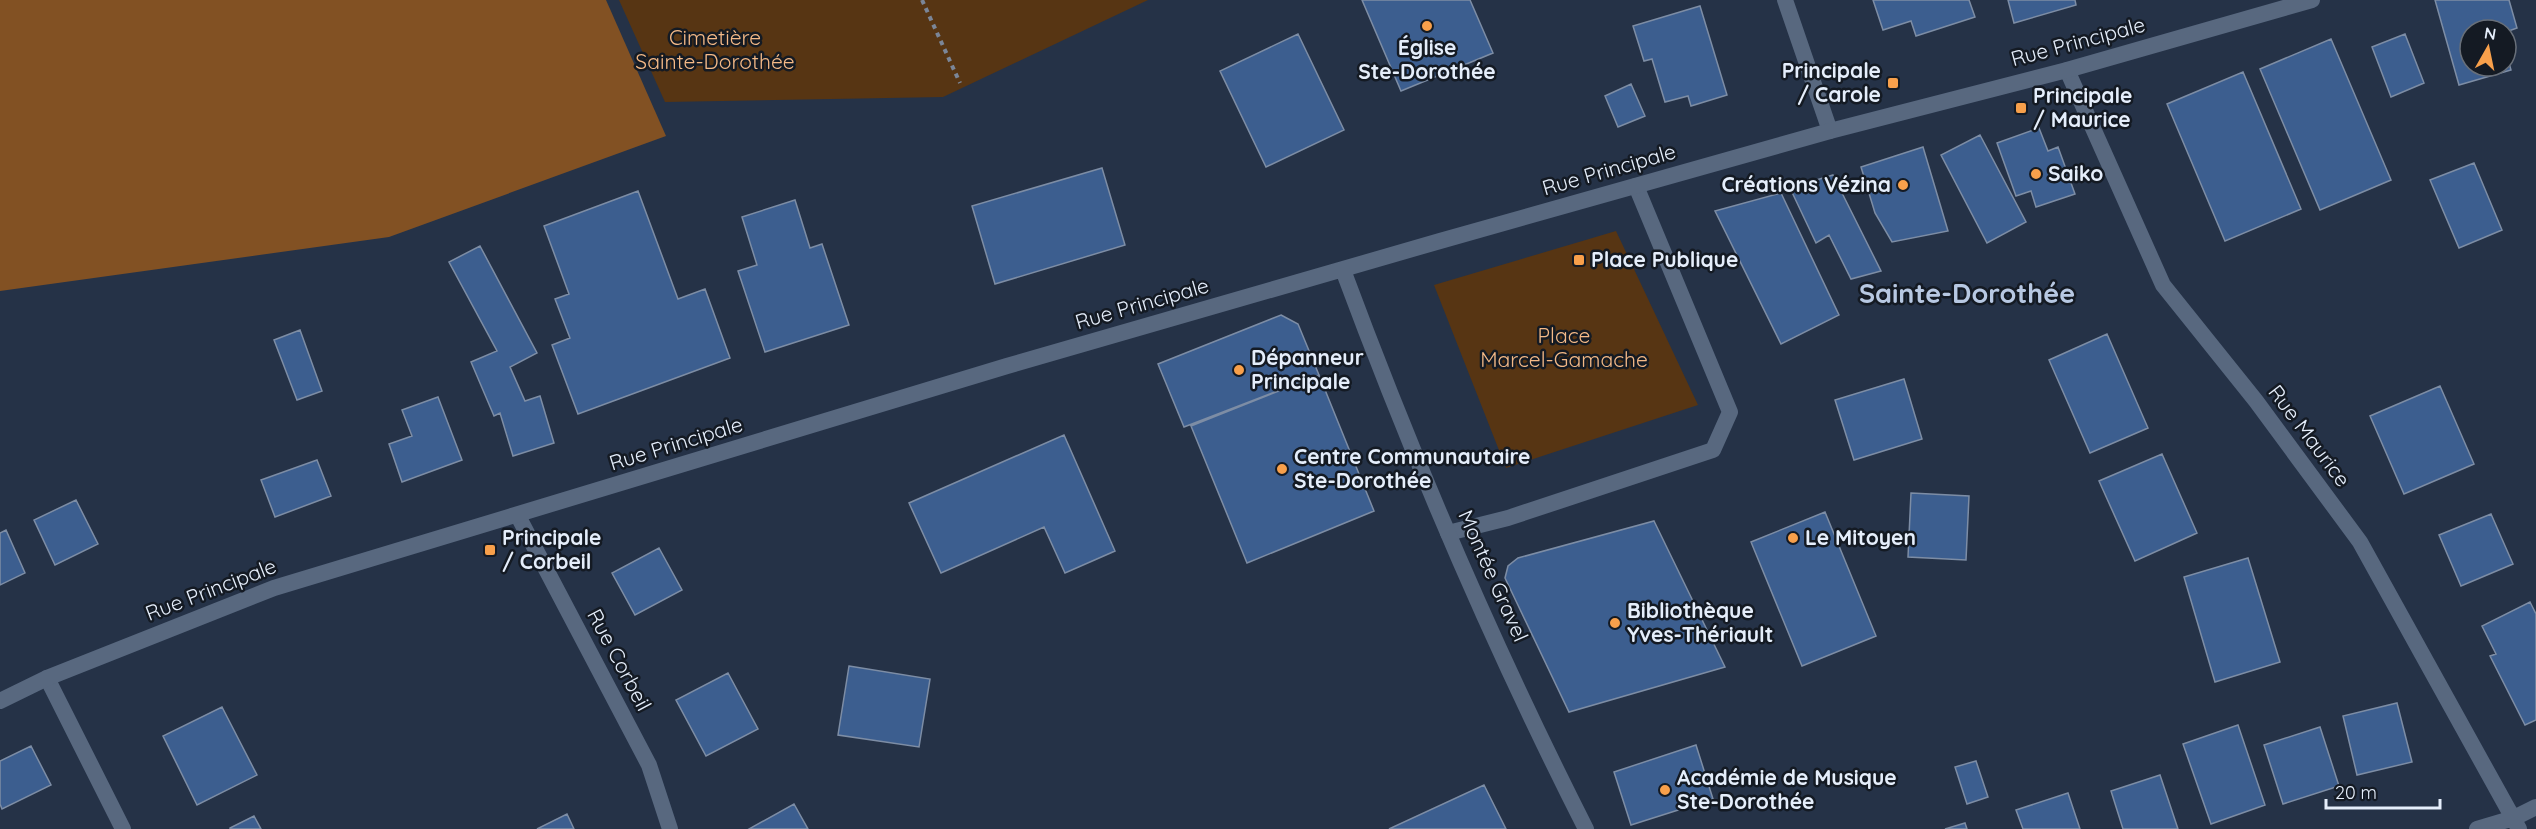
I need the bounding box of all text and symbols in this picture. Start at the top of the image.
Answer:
street label: Rue Principale [2008,11,2148,71]
north arrow [2458,18,2518,78]
marker: Église Ste-Dorothée [1420,19,1434,33]
text: N [2483,22,2498,44]
park label: Cimetière Sainte-Dorothée [635,24,795,74]
place label: Église Ste-Dorothée [1358,34,1496,84]
place label: Principale / Carole [1782,57,1881,107]
marker: Principale / Carole [1886,76,1900,90]
place label: Principale / Maurice [2033,82,2132,132]
marker: Principale / Maurice [2014,101,2028,115]
street label: Rue Principale [1539,138,1679,201]
place label: Saiko [2048,160,2103,186]
marker: Saiko [2029,167,2043,181]
place label: Créations Vézina [1721,171,1891,197]
marker: Créations Vézina [1896,178,1910,192]
place label: Place Publique [1591,246,1738,272]
marker: Place Publique [1572,253,1586,267]
street label: Rue Principale [1072,272,1212,335]
district label: Sainte-Dorothée [1859,276,2075,310]
park label: Place Marcel-Gamache [1480,322,1648,372]
place label: Dépanneur Principale [1251,344,1364,394]
marker: Dépanneur Principale [1232,363,1246,377]
street label: Rue Maurice [2263,379,2356,491]
street label: Rue Principale [606,410,745,476]
place label: Centre Communautaire Ste-Dorothée [1294,443,1531,493]
marker: Centre Communautaire Ste-Dorothée [1275,462,1289,476]
street label: Montée Gravel [1453,506,1535,645]
place label: Principale / Corbeil [502,524,601,574]
place label: Le Mitoyen [1805,524,1916,550]
marker: Le Mitoyen [1786,531,1800,545]
marker: Principale / Corbeil [483,543,497,557]
street label: Rue Principale [142,552,280,626]
place label: Bibliothèque Yves-Thériault [1627,597,1773,647]
street label: Rue Corbeil [582,604,658,715]
marker: Bibliothèque Yves-Thériault [1608,616,1622,630]
place label: Académie de Musique Ste-Dorothée [1677,764,1897,814]
scale bar [2326,772,2440,810]
text: 20 m [2335,781,2377,804]
marker: Académie de Musique Ste-Dorothée [1658,783,1672,797]

